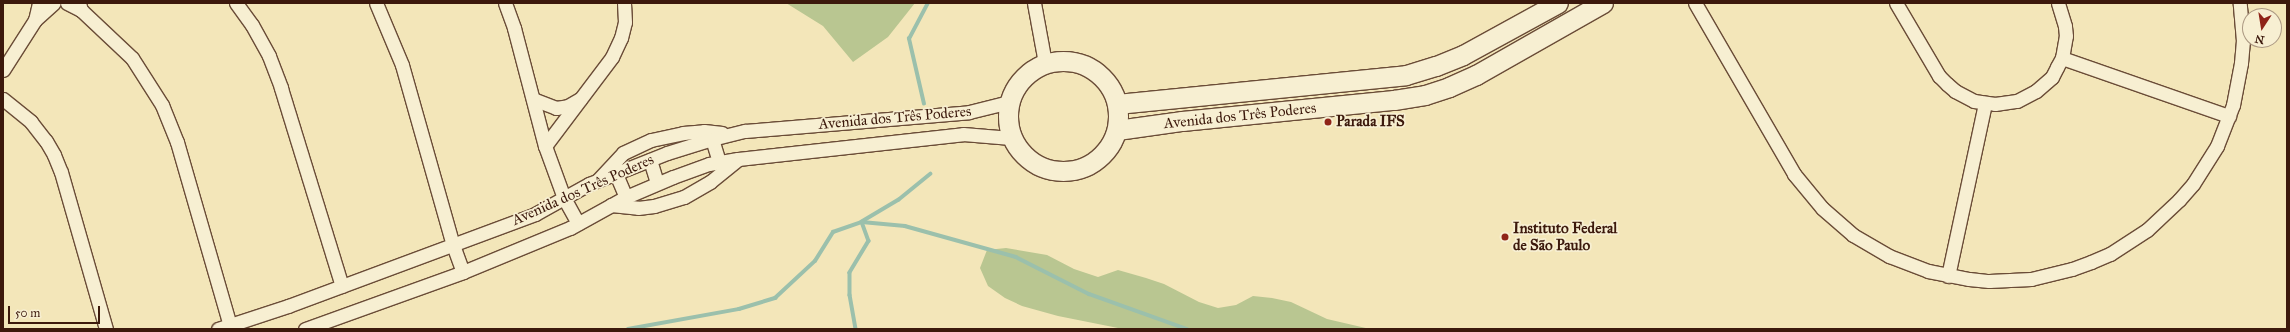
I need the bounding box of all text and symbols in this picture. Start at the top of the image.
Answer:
north arrow [2242,8,2282,48]
text: N [2254,32,2266,47]
street label: Avenida dos Três Poderes [1163,99,1317,133]
street label: Avenida dos Três Poderes [818,102,972,134]
place label: Parada IFS [1336,113,1405,131]
marker: Parada IFS [1323,117,1333,127]
street label: Avenida dos Três Poderes [509,151,657,229]
place label: Instituto Federal de São Paulo [1513,219,1617,254]
marker: Instituto Federal de São Paulo [1500,232,1510,242]
scale bar [10,298,102,324]
text: 50 m [15,306,40,320]

